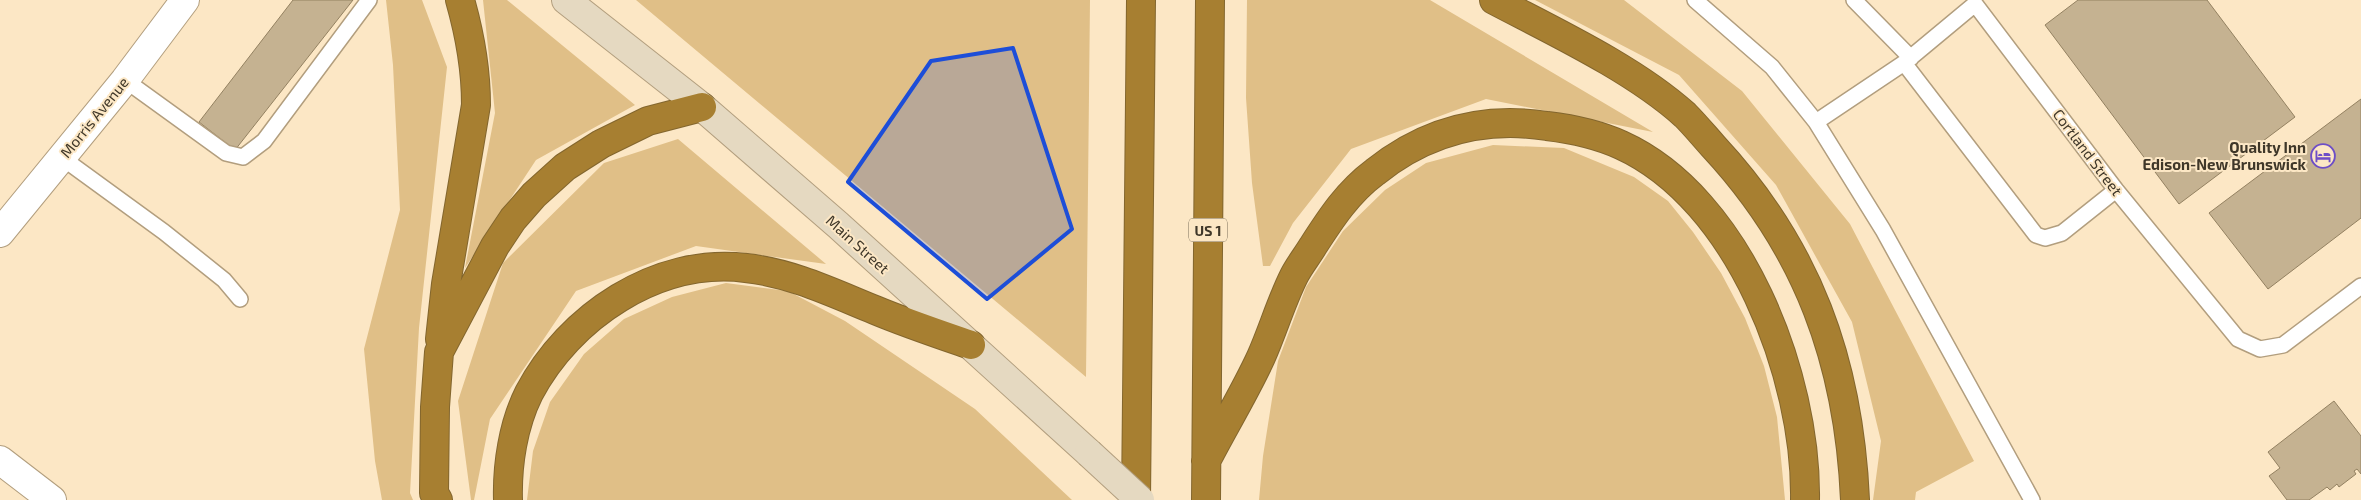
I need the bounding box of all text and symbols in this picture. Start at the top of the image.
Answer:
street label: Morris Avenue [56,73,132,161]
street label: Cortland Street [2050,105,2127,199]
place label: Quality Inn Edison-New Brunswick [2142,138,2307,173]
hotel icon: Quality Inn Edison-New Brunswick [2310,143,2336,169]
street label: Main Street [823,211,894,277]
road number: US 1 [1189,218,1227,242]

